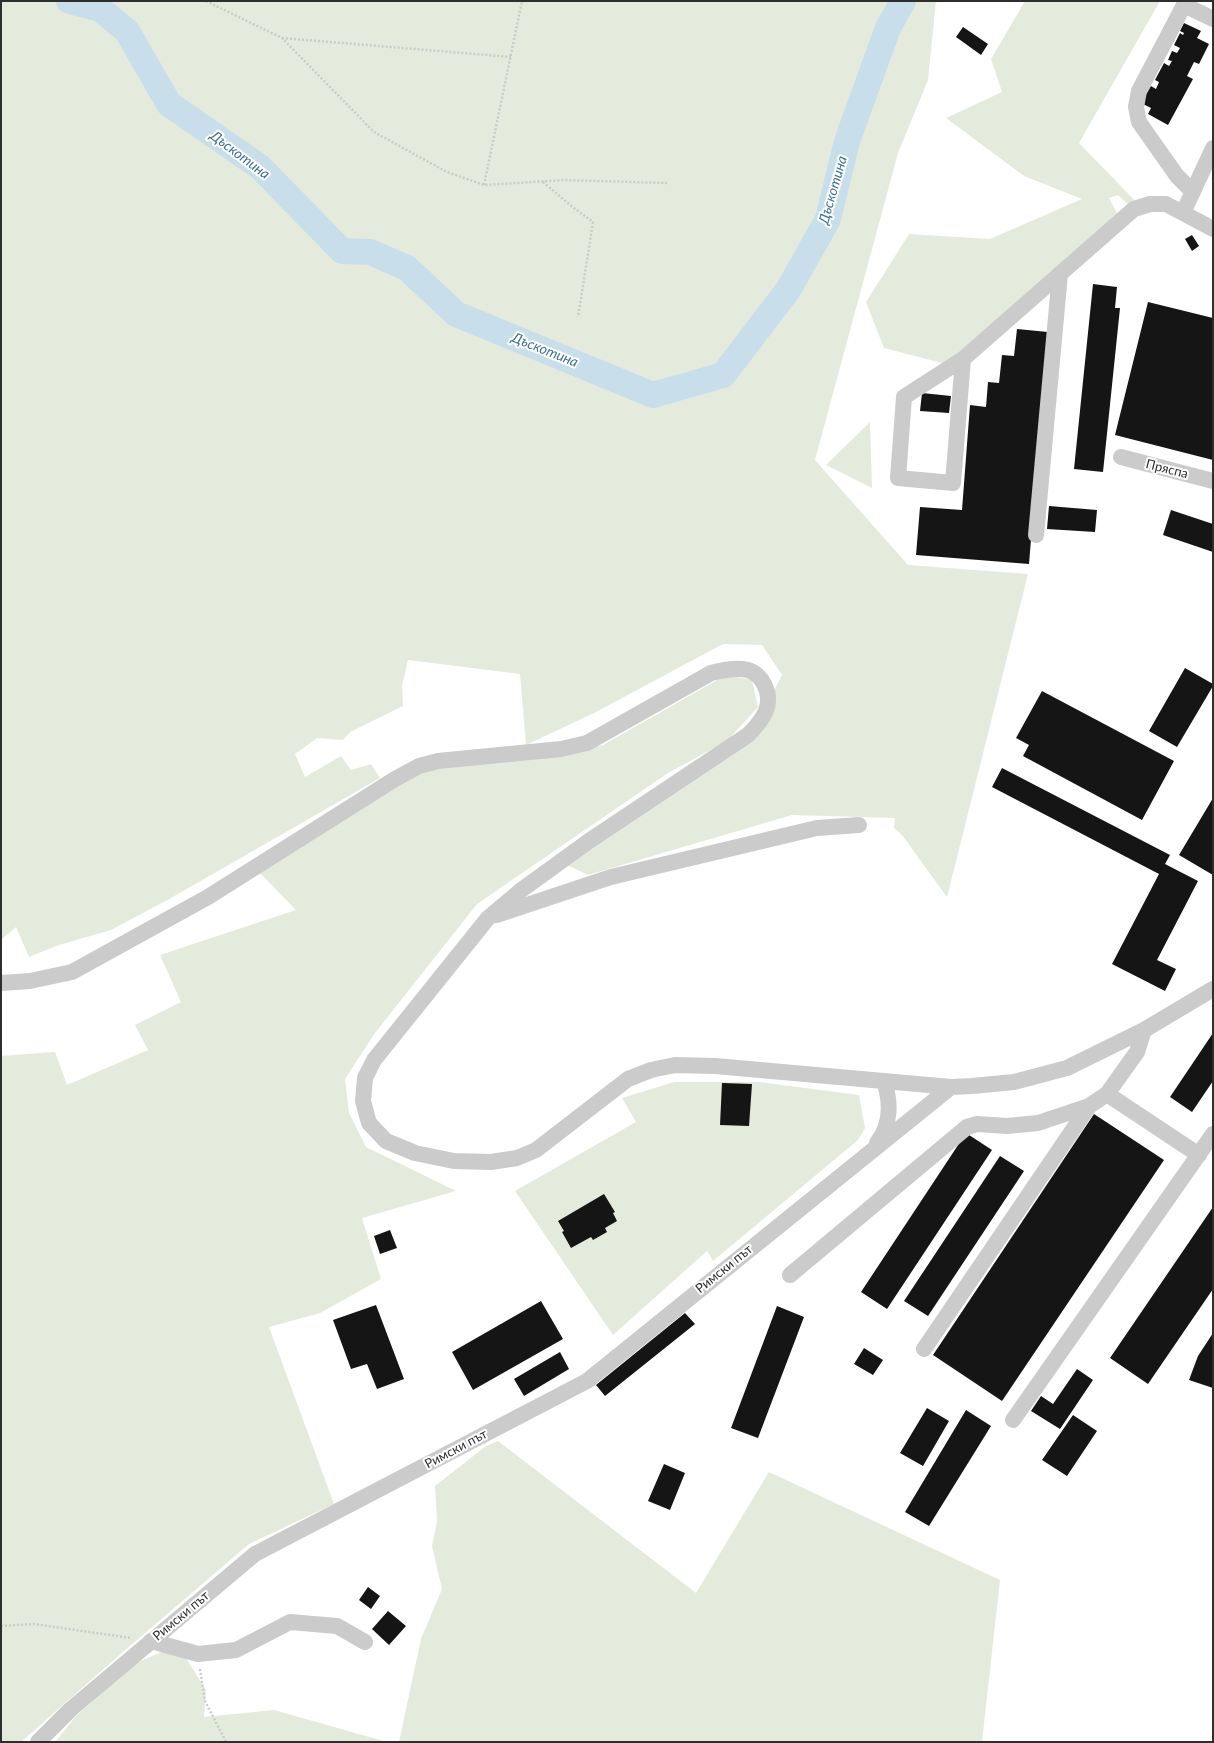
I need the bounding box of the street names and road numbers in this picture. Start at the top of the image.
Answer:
street label: Пряспа [1144,456,1190,482]
street label: Римски път [692,1241,756,1297]
street label: Римски път [422,1426,490,1472]
street label: Римски път [150,1588,212,1644]

